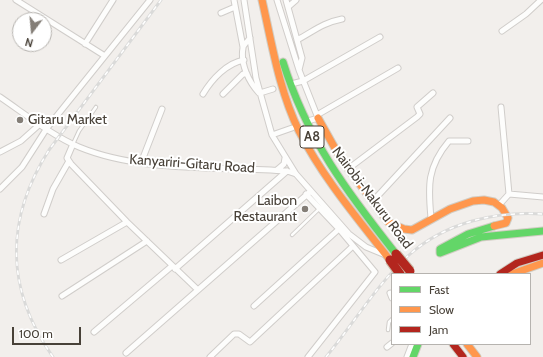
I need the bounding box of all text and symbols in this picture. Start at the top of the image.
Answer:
north arrow [12,12,52,52]
text: N [23,35,35,50]
place label: Gitaru Market [28,112,107,128]
marker: Gitaru Market [15,115,25,125]
road number: A8 [300,126,324,148]
street label: Nairobi-Nakuru Road [328,144,416,252]
street label: Kanyariri-Gitaru Road [129,151,255,177]
place label: Laibon Restaurant [234,193,297,226]
marker: Laibon Restaurant [300,204,310,214]
legend [391,273,531,345]
text: Fast [429,282,449,297]
text: Slow [429,302,454,317]
scale bar [14,319,83,345]
text: Jam [429,322,448,337]
text: 100 m [19,326,53,341]

